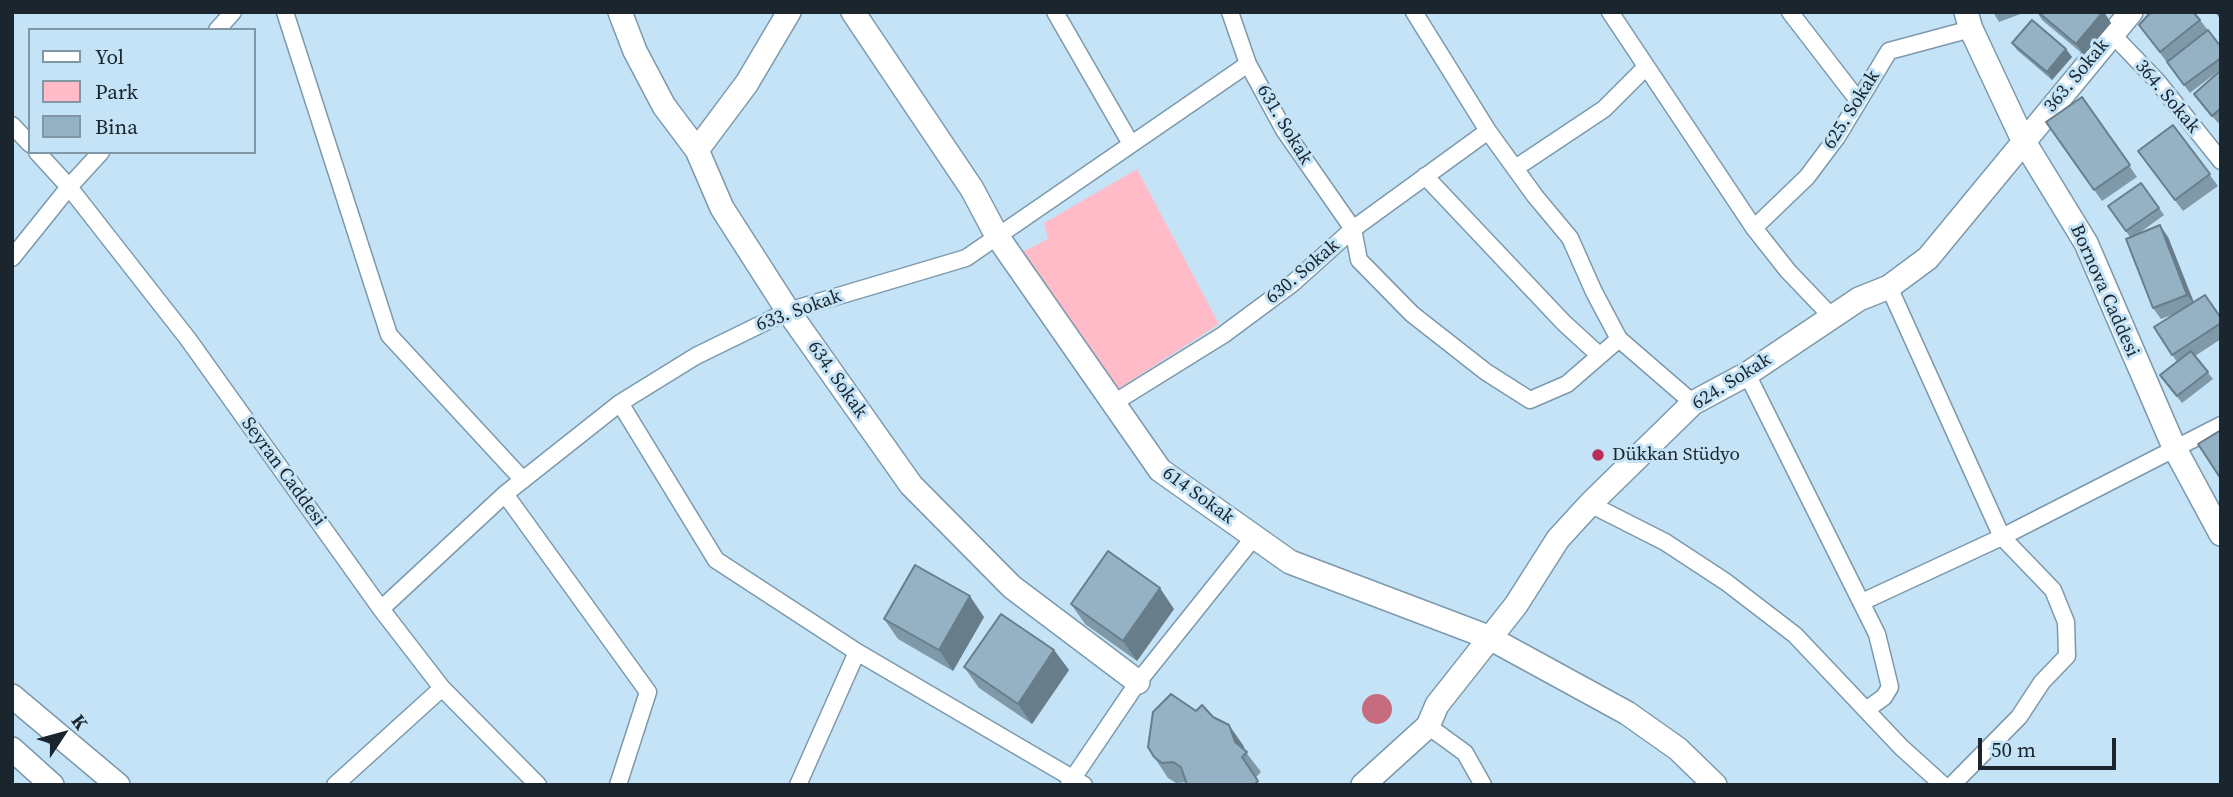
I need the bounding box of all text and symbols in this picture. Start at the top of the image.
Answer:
legend [28,28,256,154]
street label: 363. Sokak [2040,35,2114,117]
text: Yol [95,42,124,71]
street label: 364. Sokak [2130,56,2204,138]
street label: 625. Sokak [1819,66,1885,154]
text: Park [95,77,138,106]
street label: 631. Sokak [1251,81,1317,169]
text: Bina [95,112,138,141]
street label: Bornova Caddesi [2065,221,2143,361]
street label: 630. Sokak [1262,235,1344,309]
street label: 633. Sokak [753,285,845,337]
street label: 634. Sokak [802,337,872,423]
street label: 624. Sokak [1688,349,1776,415]
street label: Seyran Caddesi [236,413,330,531]
place label: Dükkan Stüdyo [1612,444,1740,466]
marker: Dükkan Stüdyo [1590,447,1606,463]
street label: 614 Sokak [1158,462,1238,530]
north arrow [28,699,98,769]
text: K [66,709,94,735]
scale bar [1981,724,2119,768]
text: 50 m [1991,735,2036,764]

